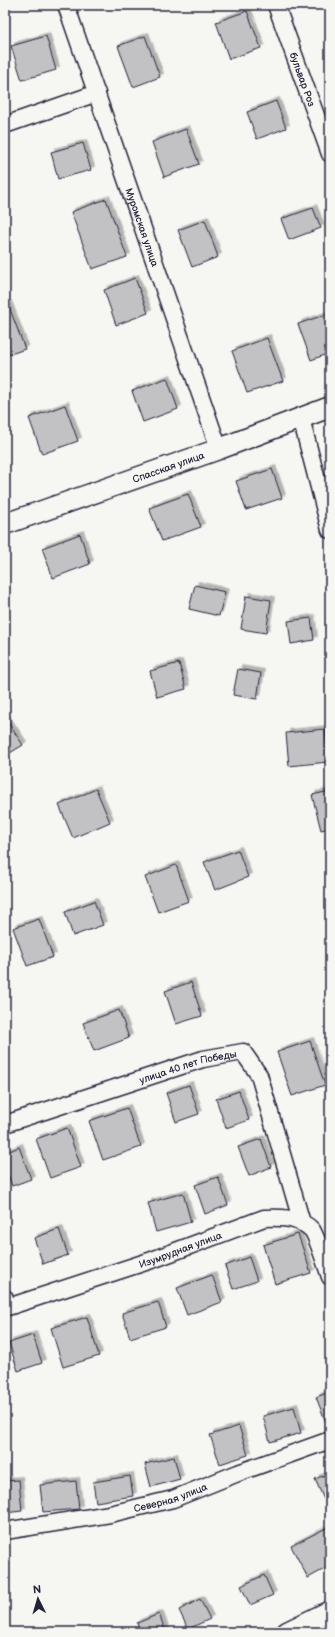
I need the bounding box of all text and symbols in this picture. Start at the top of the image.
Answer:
street label: бульвар Роз [287,51,317,108]
street label: Муромская улица [123,187,161,269]
street label: Спасская улица [131,450,206,486]
street label: улица 40 лет Победы [138,1048,238,1086]
street label: Изумрудная улица [137,1229,224,1271]
street label: Северная улица [133,1481,209,1515]
north arrow [18,1579,58,1619]
text: N [32,1583,42,1596]

